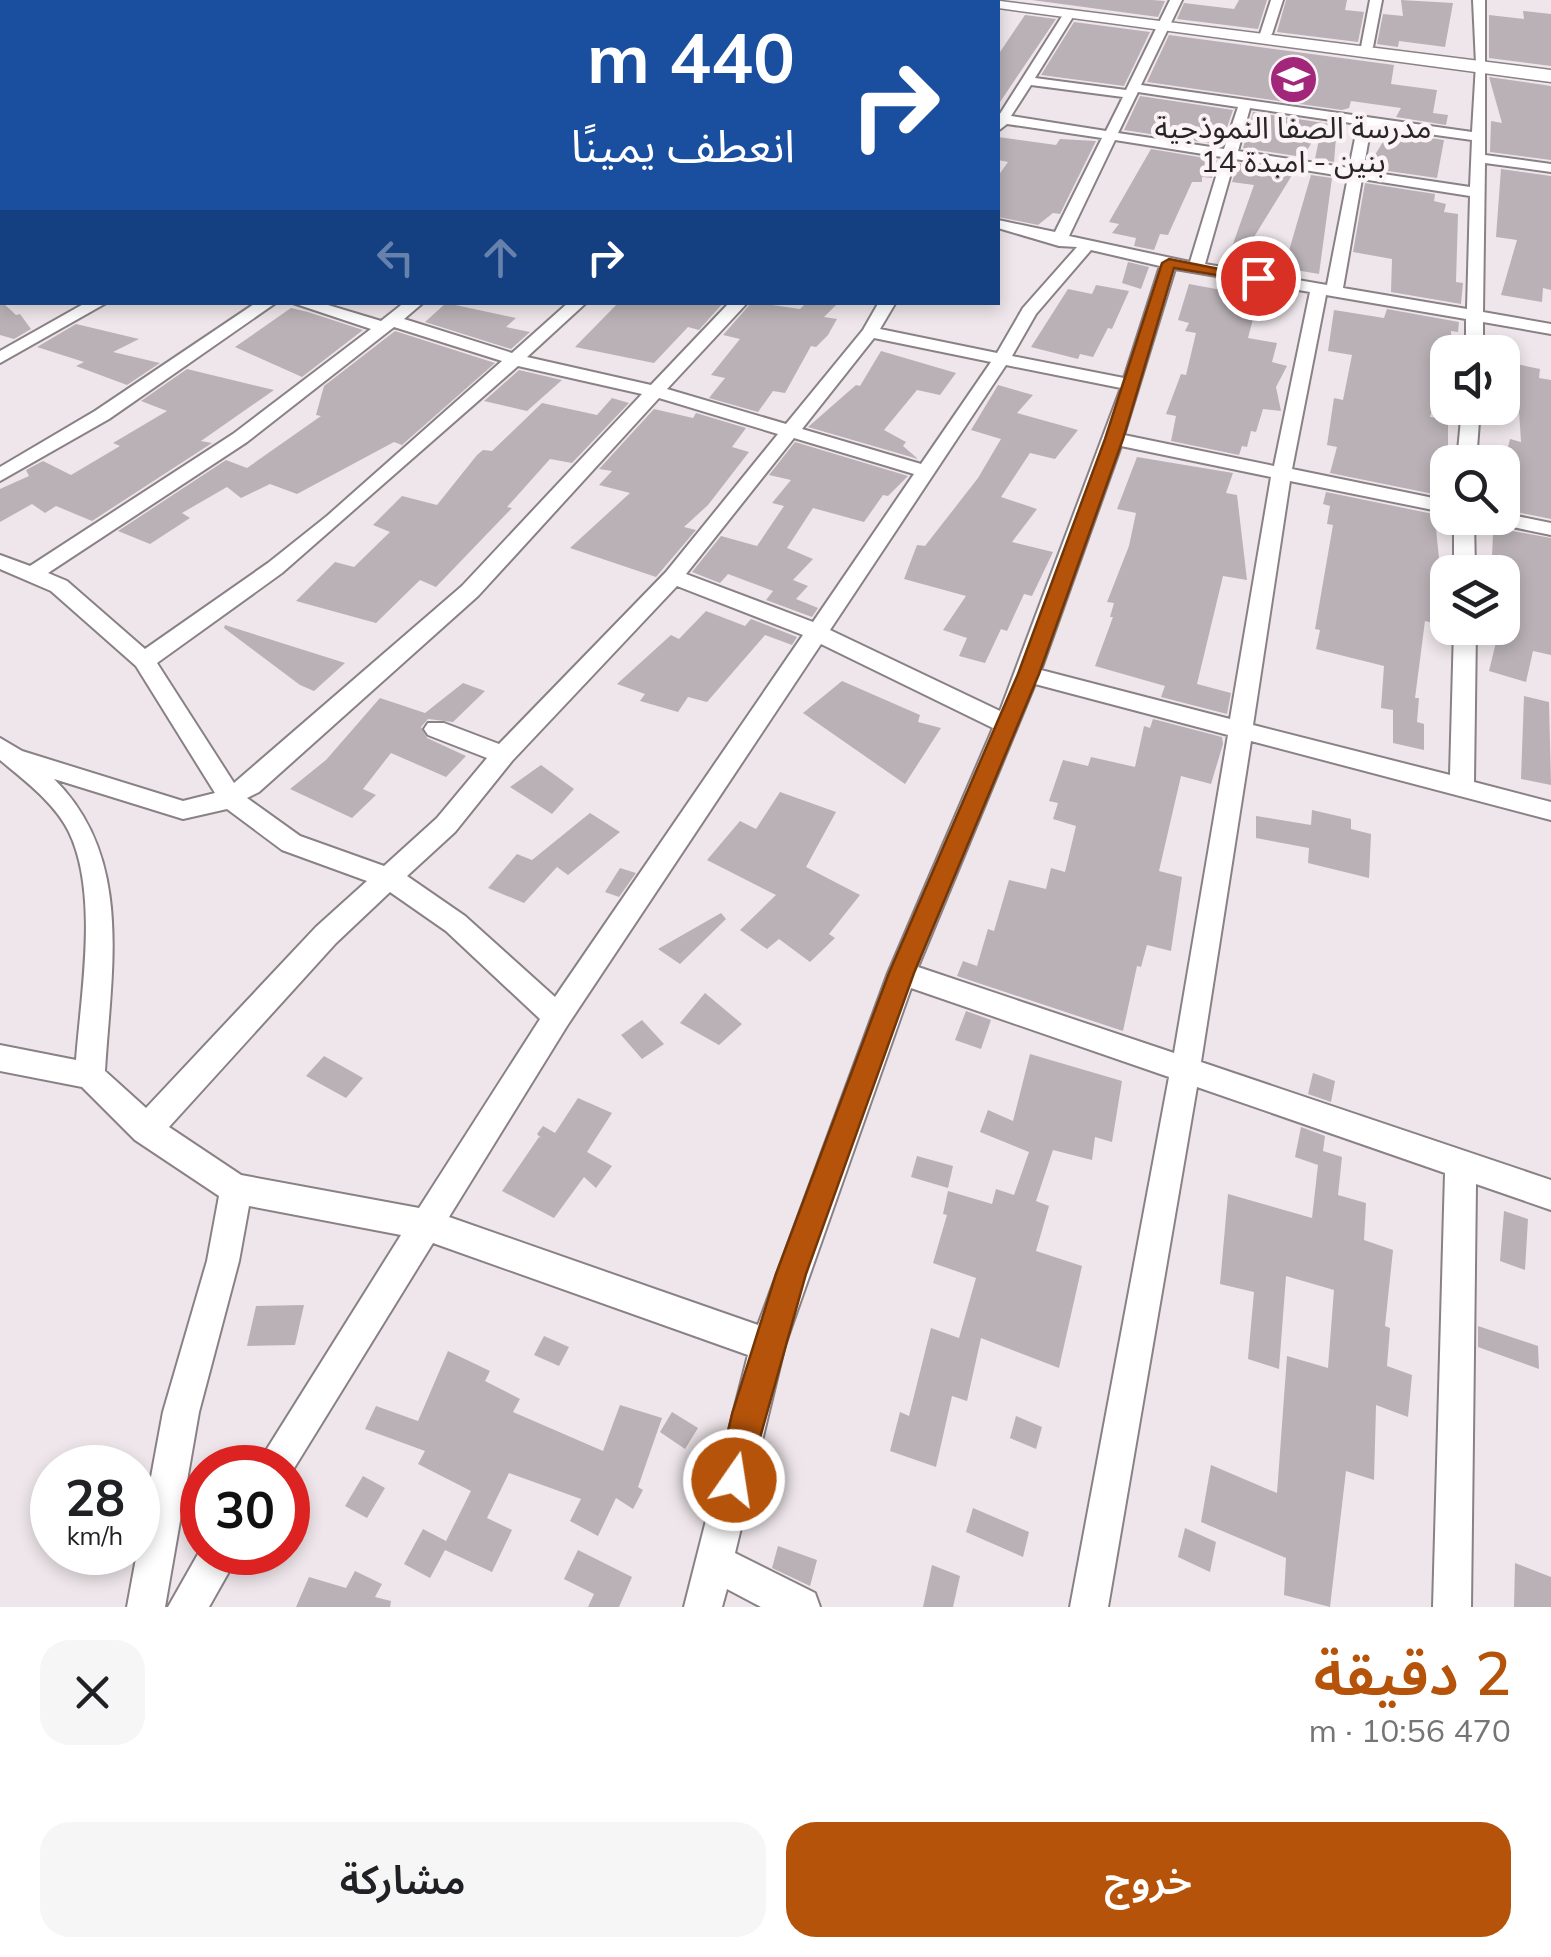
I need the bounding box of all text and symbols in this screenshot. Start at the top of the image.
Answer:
text: 440 m [587,13,795,101]
icon: right [830,40,960,170]
school or university icon: مدرسة الصفا النموذجية بنين - امبدة 14 [1267,53,1319,105]
place label: مدرسة الصفا النموذجية بنين - امبدة 14 [1154,108,1432,180]
text: انعطف يمينًا [571,117,795,173]
icon: left [368,230,423,285]
icon: ahead [473,230,528,285]
icon: right [578,230,633,285]
pin [1216,236,1301,321]
icon: arrive [1231,251,1286,306]
map controls [1430,335,1520,645]
button: sound [1430,335,1520,425]
button: search [1430,445,1520,535]
button: layers [1430,555,1520,645]
position arrow [682,1428,786,1532]
speed limit sign: 30 [180,1445,310,1575]
text: 28 [65,1466,125,1529]
text: km/h [67,1520,123,1551]
text: 2 دقيقة [1313,1635,1511,1710]
button: close [40,1640,145,1745]
text: 470 m · 10:56 [1309,1710,1511,1750]
button: مشاركة [40,1822,766,1937]
button: خروج [786,1822,1511,1937]

